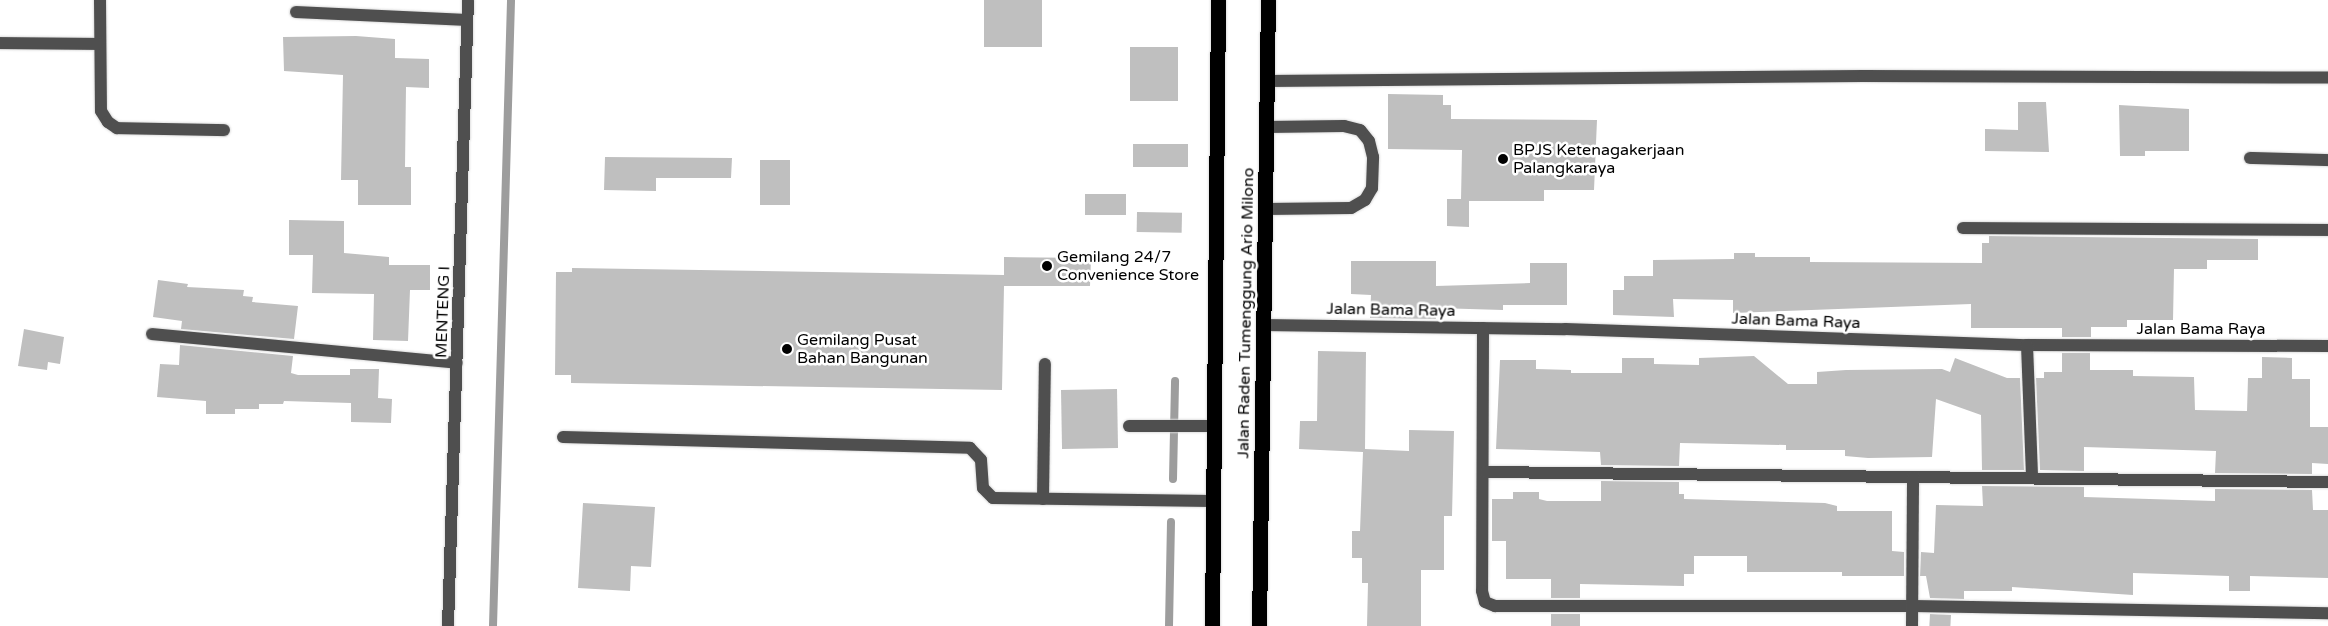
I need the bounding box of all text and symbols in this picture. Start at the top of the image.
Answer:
place label: BPJS Ketenagakerjaan Palangkaraya [1513,140,1685,178]
marker: BPJS Ketenagakerjaan Palangkaraya [1497,153,1509,165]
street label: Jalan Raden Tumenggung Ario Milono [1234,167,1258,459]
place label: Gemilang 24/7 Convenience Store [1057,247,1199,285]
marker: Gemilang 24/7 Convenience Store [1041,260,1053,272]
street label: MENTENG I [432,266,454,358]
street label: Jalan Bama Raya [1326,299,1456,321]
street label: Jalan Bama Raya [1731,309,1861,333]
street label: Jalan Bama Raya [2137,319,2265,339]
place label: Gemilang Pusat Bahan Bangunan [797,330,928,368]
marker: Gemilang Pusat Bahan Bangunan [781,343,793,355]

